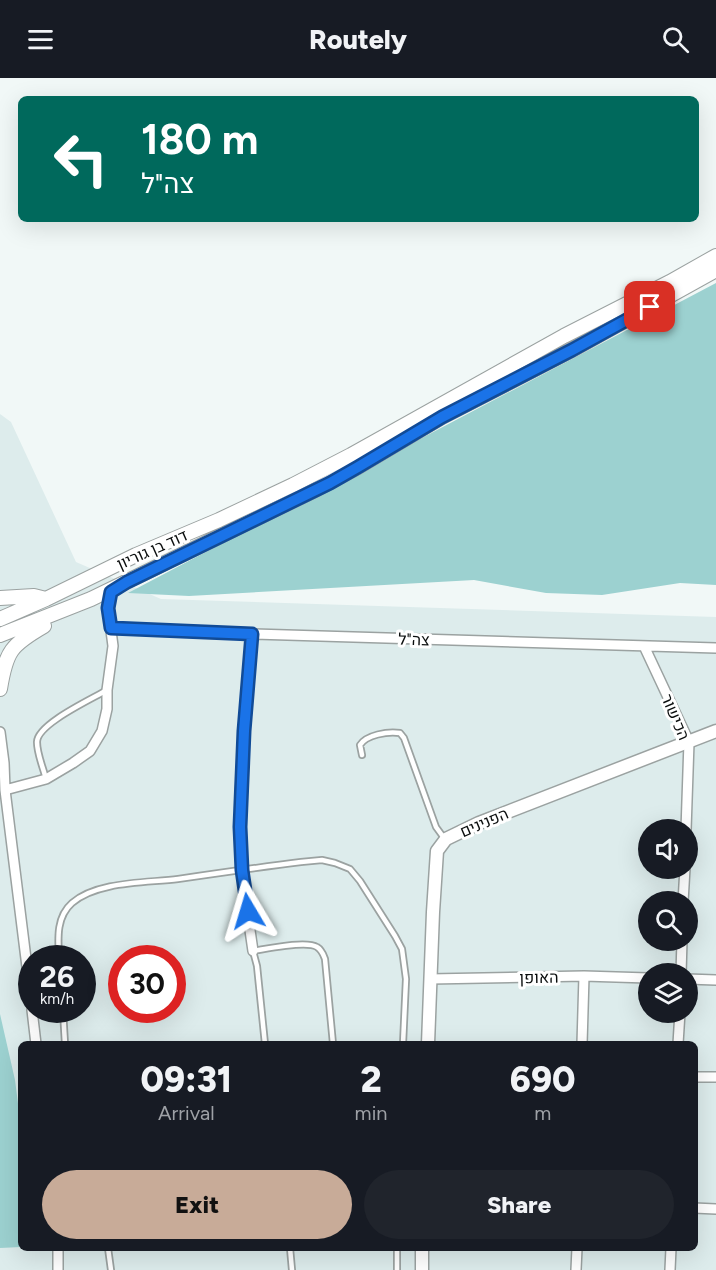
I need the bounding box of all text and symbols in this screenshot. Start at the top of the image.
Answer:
icon: menu [24,23,57,56]
text: Routely [309,23,407,56]
icon: search [659,23,692,56]
text: 180 m [141,114,258,165]
icon: left [42,120,120,198]
text: צה"ל [141,167,194,200]
pin [624,281,675,332]
icon: arrive [633,290,666,323]
street label: דוד בן גוריון [114,525,190,573]
street label: צה"ל [398,629,430,650]
street label: הכישור [657,691,694,743]
street label: הפנינים [457,804,511,841]
map controls [638,819,698,1023]
button: sound [638,819,698,879]
position arrow [216,879,280,943]
button: search [638,891,698,951]
speed limit sign: 30 [108,945,186,1023]
text: 26 [40,958,74,995]
button: layers [638,963,698,1023]
street label: האופן [519,968,559,987]
text: km/h [40,990,74,1008]
text: 09:31 [140,1058,232,1101]
text: 2 [360,1058,382,1101]
text: 690 [510,1058,576,1101]
text: Arrival [158,1101,215,1125]
text: min [355,1101,387,1125]
text: m [534,1101,551,1125]
button: Exit [42,1170,352,1239]
button: Share [364,1170,674,1239]

